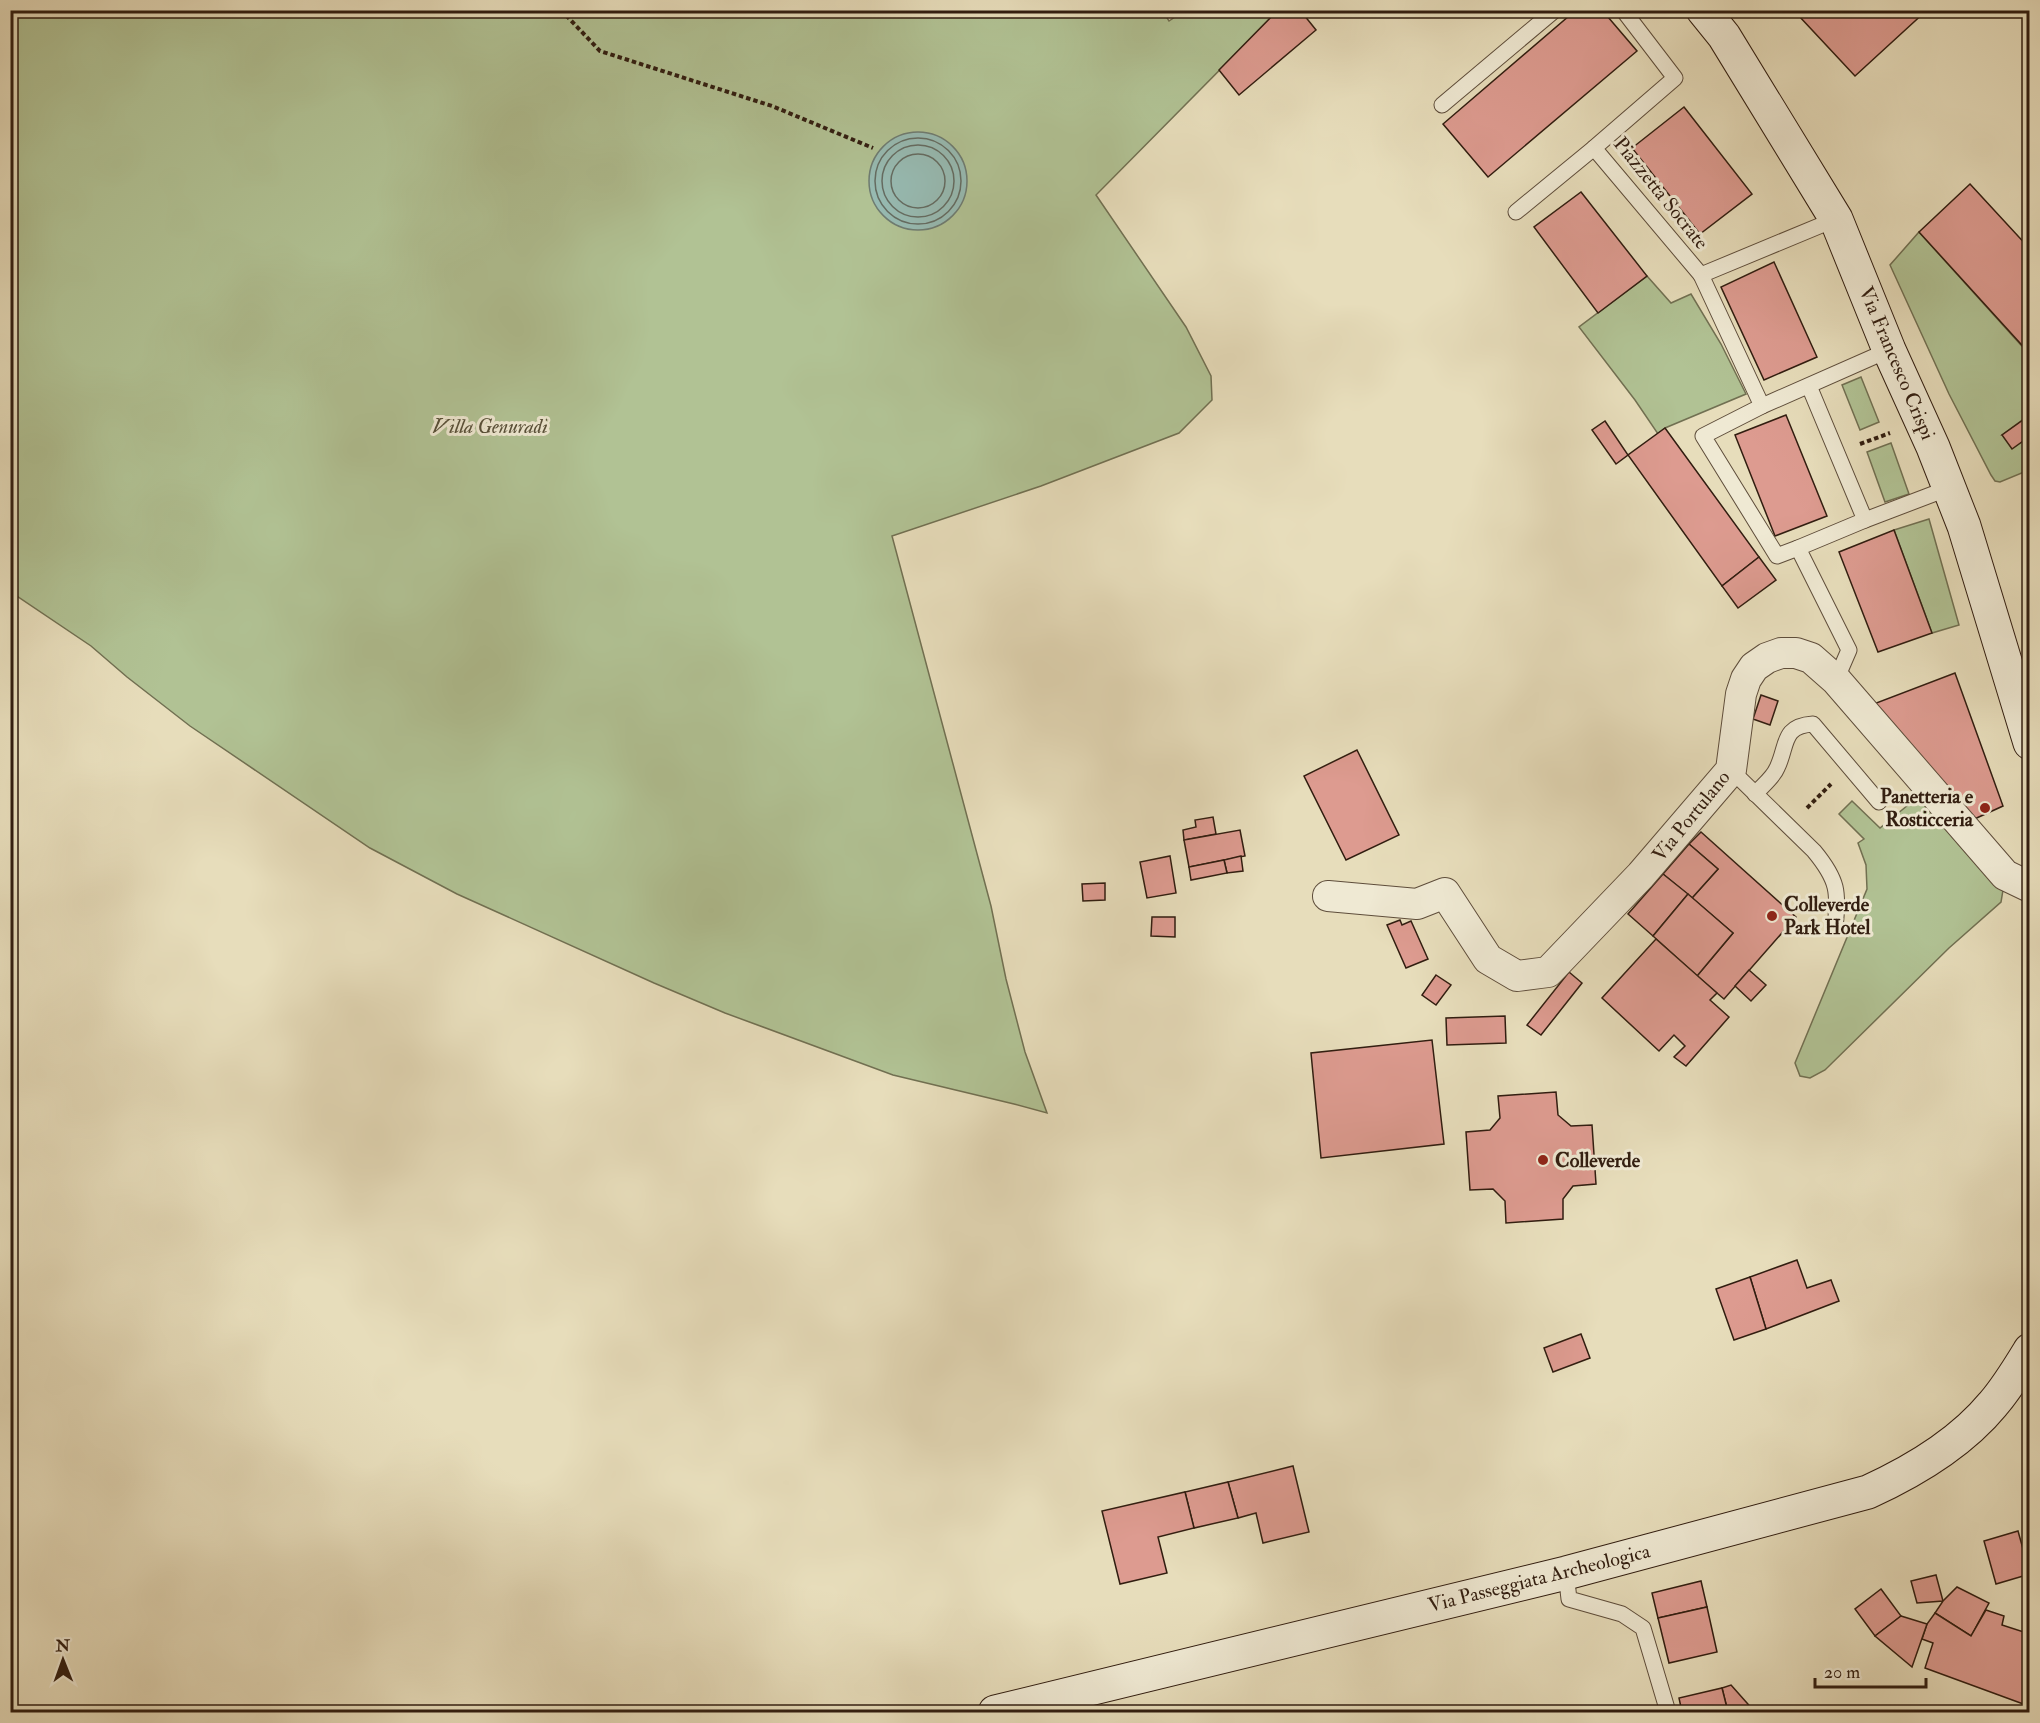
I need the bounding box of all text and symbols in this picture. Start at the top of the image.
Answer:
street label: Piazzetta Socrate [1608,132,1714,254]
street label: Via Francesco Crispi [1852,282,1941,444]
park label: Villa Genuradi [432,414,548,439]
street label: Via Portulano [1647,765,1735,867]
place label: Panetteria e Rosticceria [1880,784,1974,832]
marker: Panetteria e Rosticceria [1978,801,1992,815]
place label: Colleverde Park Hotel [1784,892,1871,940]
marker: Colleverde Park Hotel [1765,909,1779,923]
place label: Colleverde [1555,1148,1641,1173]
marker: Colleverde [1536,1153,1550,1167]
street label: Via Passeggiata Archeologica [1425,1538,1653,1618]
north arrow [33,1630,93,1690]
text: N [54,1636,71,1656]
scale bar [1815,1651,1926,1689]
text: 20 m [1824,1661,1860,1684]

